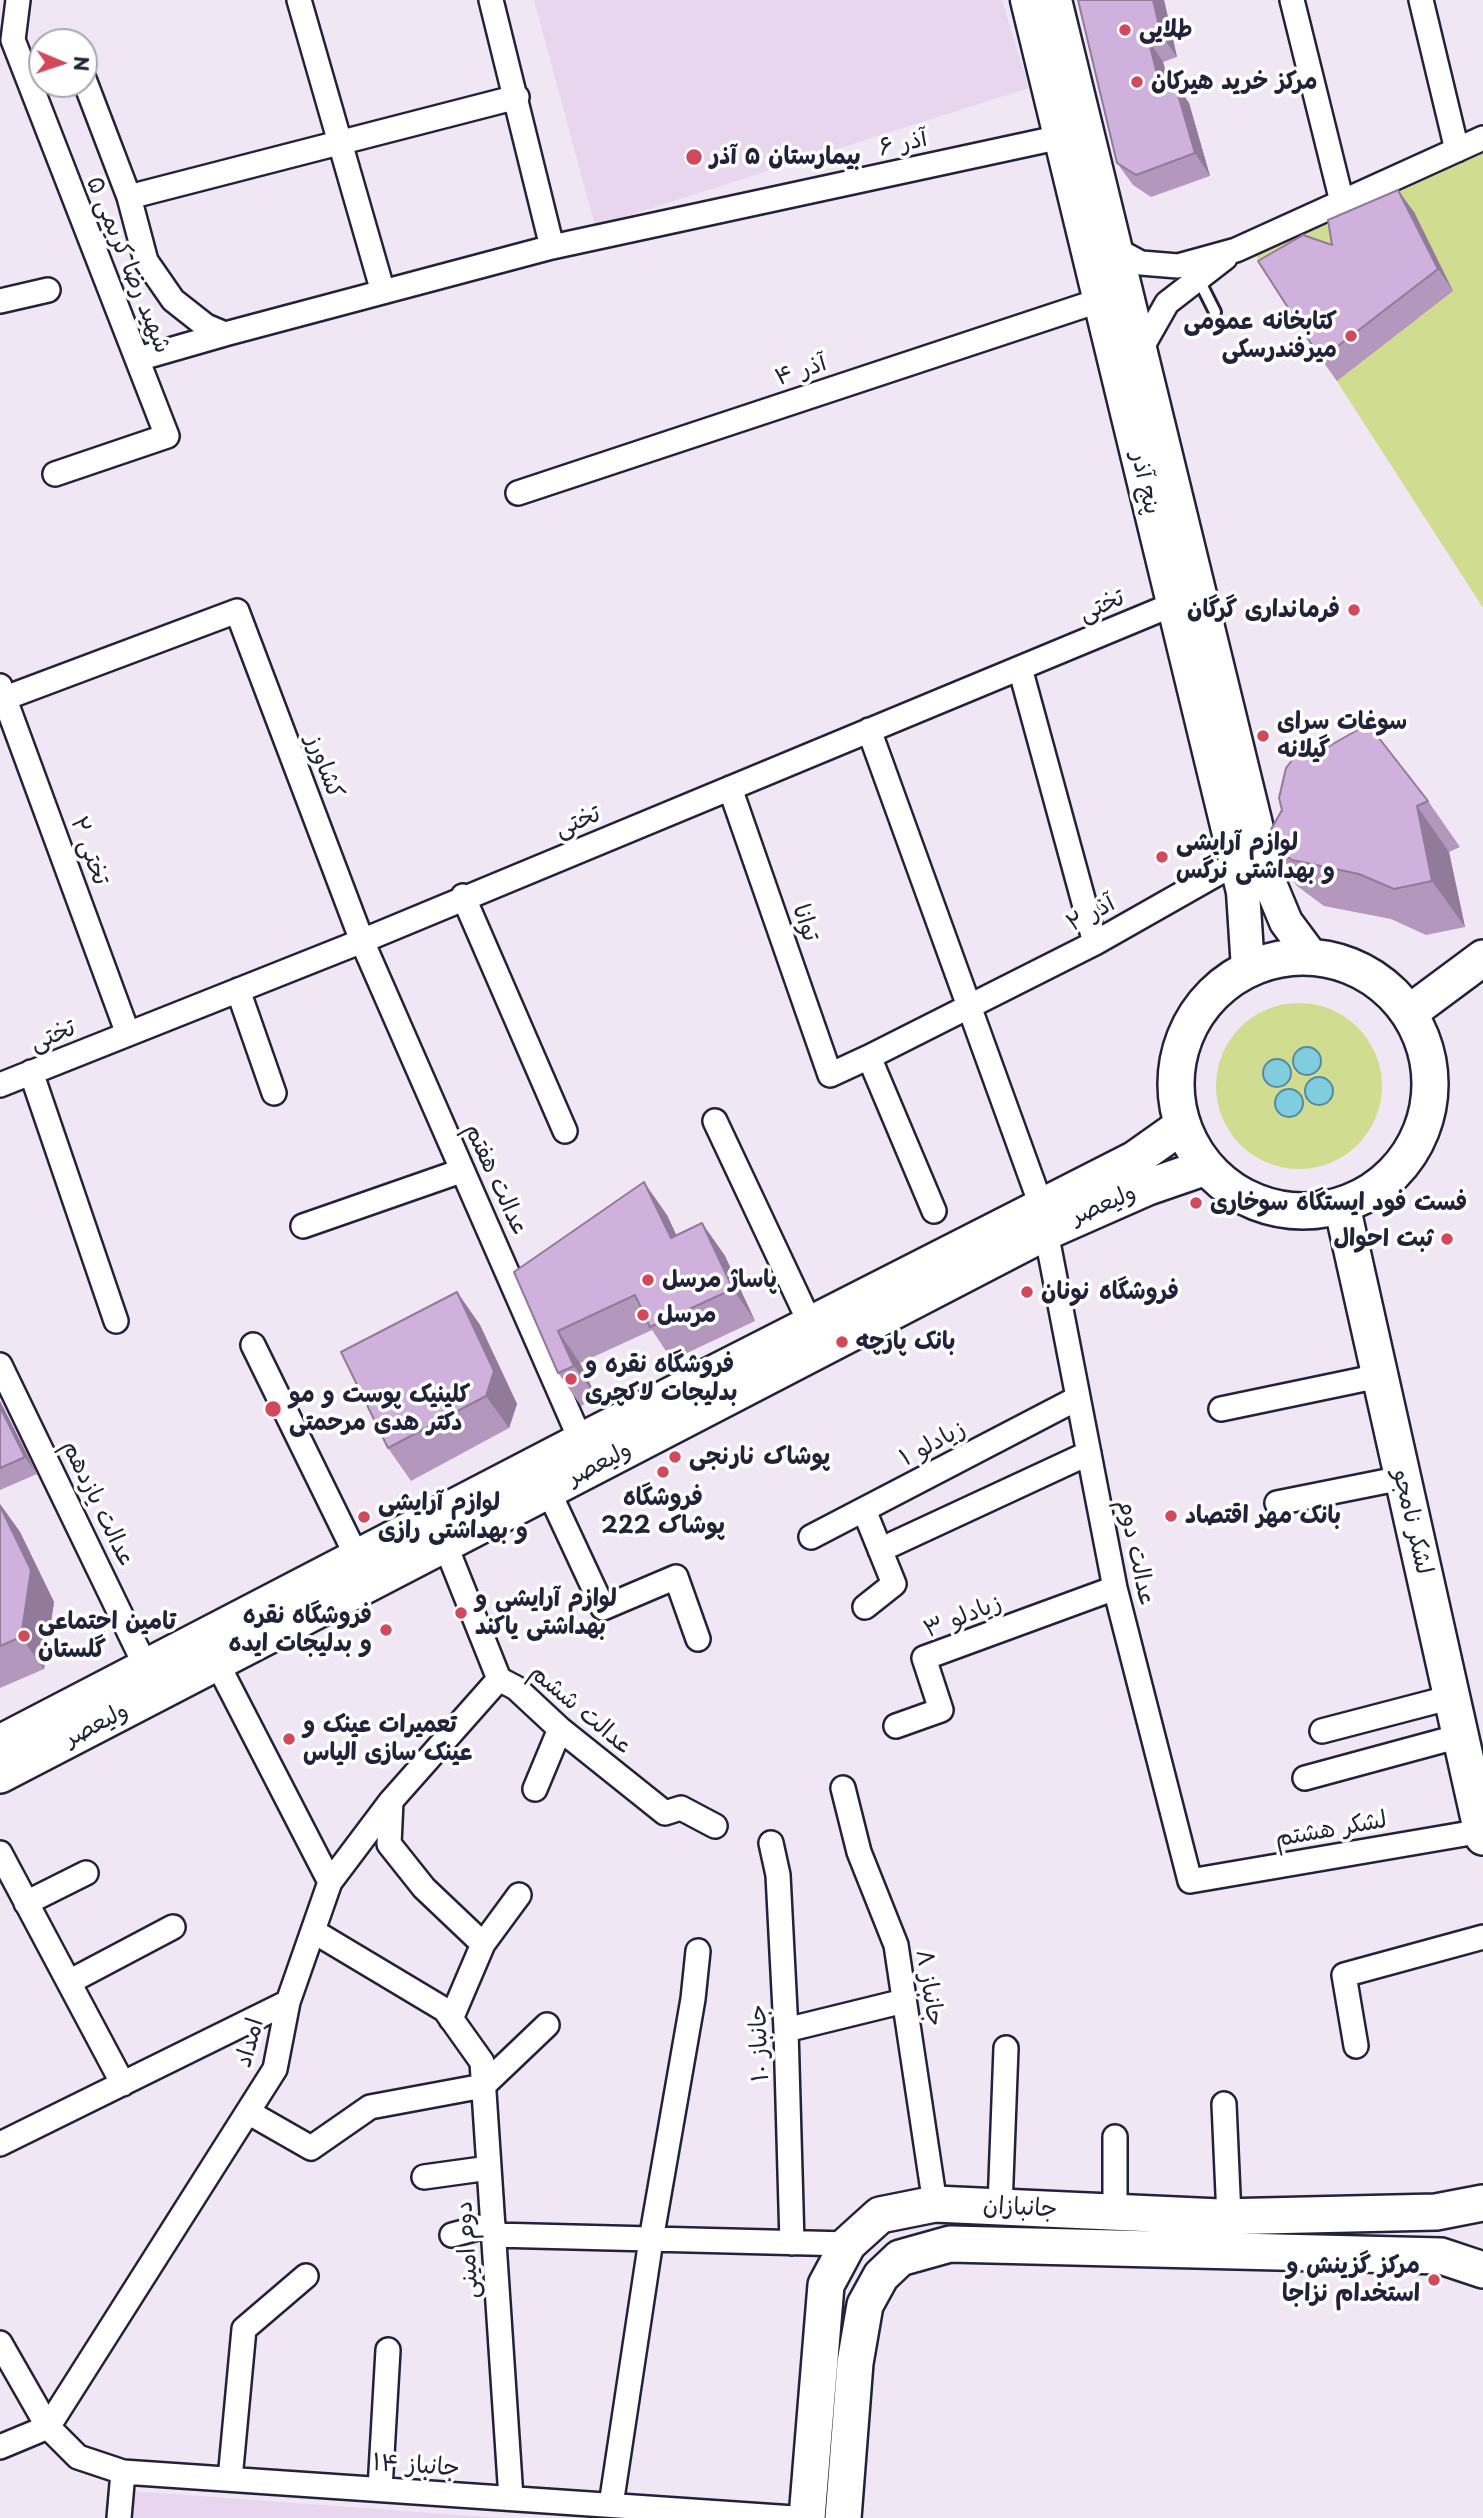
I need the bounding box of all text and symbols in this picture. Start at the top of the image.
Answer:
place label: طلایی [1139,16,1193,44]
marker: طلایی [1117,22,1133,38]
north arrow [28,28,98,98]
text: N [68,56,96,72]
place label: مرکز خرید هیرکان [1151,68,1317,96]
marker: مرکز خرید هیرکان [1129,74,1145,90]
street label: آذر ۶ [876,125,930,163]
place label: بیمارستان ۵ آذر [710,143,861,171]
marker: بیمارستان ۵ آذر [684,147,704,167]
street label: شهید رضا کریمی ۵ [79,172,177,358]
place label: کتابخانه عمومی میرفندرسکی [1184,308,1337,364]
marker: کتابخانه عمومی میرفندرسکی [1343,328,1359,344]
street label: آذر ۴ [772,349,830,393]
street label: پنج آذر [1124,449,1166,517]
street label: تختی [1075,584,1129,628]
place label: فرمانداری گرگان [1187,596,1340,624]
marker: فرمانداری گرگان [1346,602,1362,618]
place label: سوغات سرای گیلانه [1277,708,1407,764]
marker: سوغات سرای گیلانه [1255,728,1271,744]
street label: کشاورز [299,731,349,803]
street label: تختی [551,800,605,844]
street label: تختی ۲ [63,813,115,889]
place label: لوازم آرایشی و بهداشتی نرگس [1176,829,1335,885]
marker: لوازم آرایشی و بهداشتی نرگس [1154,849,1170,865]
street label: ۲ آذر [1062,889,1120,939]
street label: توانا [785,901,825,945]
street label: تختی [26,1014,80,1058]
street label: عدالت هفتم [457,1119,535,1241]
street label: ولیعصر [1067,1179,1141,1231]
place label: فست فود ایستگاه سوخاری [1210,1189,1467,1217]
marker: فست فود ایستگاه سوخاری [1188,1195,1204,1211]
place label: ثبت احوال [1333,1225,1433,1253]
marker: ثبت احوال [1439,1231,1455,1247]
place label: پاساژ مرسل [662,1266,777,1294]
marker: پاساژ مرسل [640,1272,656,1288]
place label: فروشگاه نونان [1041,1278,1179,1306]
marker: فروشگاه نونان [1019,1284,1035,1300]
place label: مرسل [657,1301,716,1329]
marker: مرسل [635,1307,651,1323]
place label: بانک پارچه [856,1328,956,1356]
marker: بانک پارچه [834,1334,850,1350]
place label: فروشگاه نقره و بدلیجات لاکچری [585,1351,738,1407]
marker: فروشگاه نقره و بدلیجات لاکچری [563,1371,579,1387]
place label: کلینیک پوست و مو دکتر هدی مرحمتی [289,1381,470,1437]
marker: کلینیک پوست و مو دکتر هدی مرحمتی [263,1399,283,1419]
street label: زیادلو ۱ [895,1415,971,1473]
street label: عدالت یازدهم [55,1436,141,1572]
street label: ولیعصر [563,1436,637,1492]
place label: پوشاک نارنجی [689,1443,830,1471]
marker: پوشاک نارنجی [667,1449,683,1465]
marker: فروشگاه پوشاک 222 [655,1464,671,1480]
street label: لشکر نامجو [1386,1467,1438,1577]
place label: فروشگاه پوشاک 222 [601,1484,725,1540]
place label: لوازم آرایشی و بهداشتی رازی [378,1489,528,1545]
street label: عدالت دوم [1111,1497,1161,1609]
place label: بانک مهر اقتصاد [1185,1502,1341,1530]
marker: بانک مهر اقتصاد [1163,1508,1179,1524]
marker: لوازم آرایشی و بهداشتی رازی [356,1509,372,1525]
place label: لوازم آرایشی و بهداشتی یاکند [475,1585,617,1641]
street label: زیادلو ۳ [920,1589,1006,1645]
place label: فروشگاه نقره و بدلیجات ایده [228,1602,372,1658]
marker: لوازم آرایشی و بهداشتی یاکند [453,1605,469,1621]
place label: تامین اجتماعی گلستان [38,1608,176,1664]
marker: فروشگاه نقره و بدلیجات ایده [378,1622,394,1638]
marker: تامین اجتماعی گلستان [16,1628,32,1644]
street label: عدالت ششم [523,1658,639,1762]
street label: ولیعصر [60,1697,134,1753]
place label: تعمیرات عینک و عینک سازی الیاس [303,1711,472,1767]
marker: تعمیرات عینک و عینک سازی الیاس [281,1731,297,1747]
street label: لشکر هشتم [1273,1806,1389,1854]
street label: جانباز ۸ [909,1947,949,2029]
street label: ۱۰ جانباز [744,2004,776,2082]
street label: امداد [229,2015,271,2071]
street label: جانبازان [982,2192,1058,2224]
street label: دوم امینی [450,2200,486,2300]
place label: مرکز گزینش و استخدام نزاجا [1282,2252,1420,2308]
marker: مرکز گزینش و استخدام نزاجا [1426,2272,1442,2288]
street label: جانباز ۱۴ [371,2449,461,2483]

